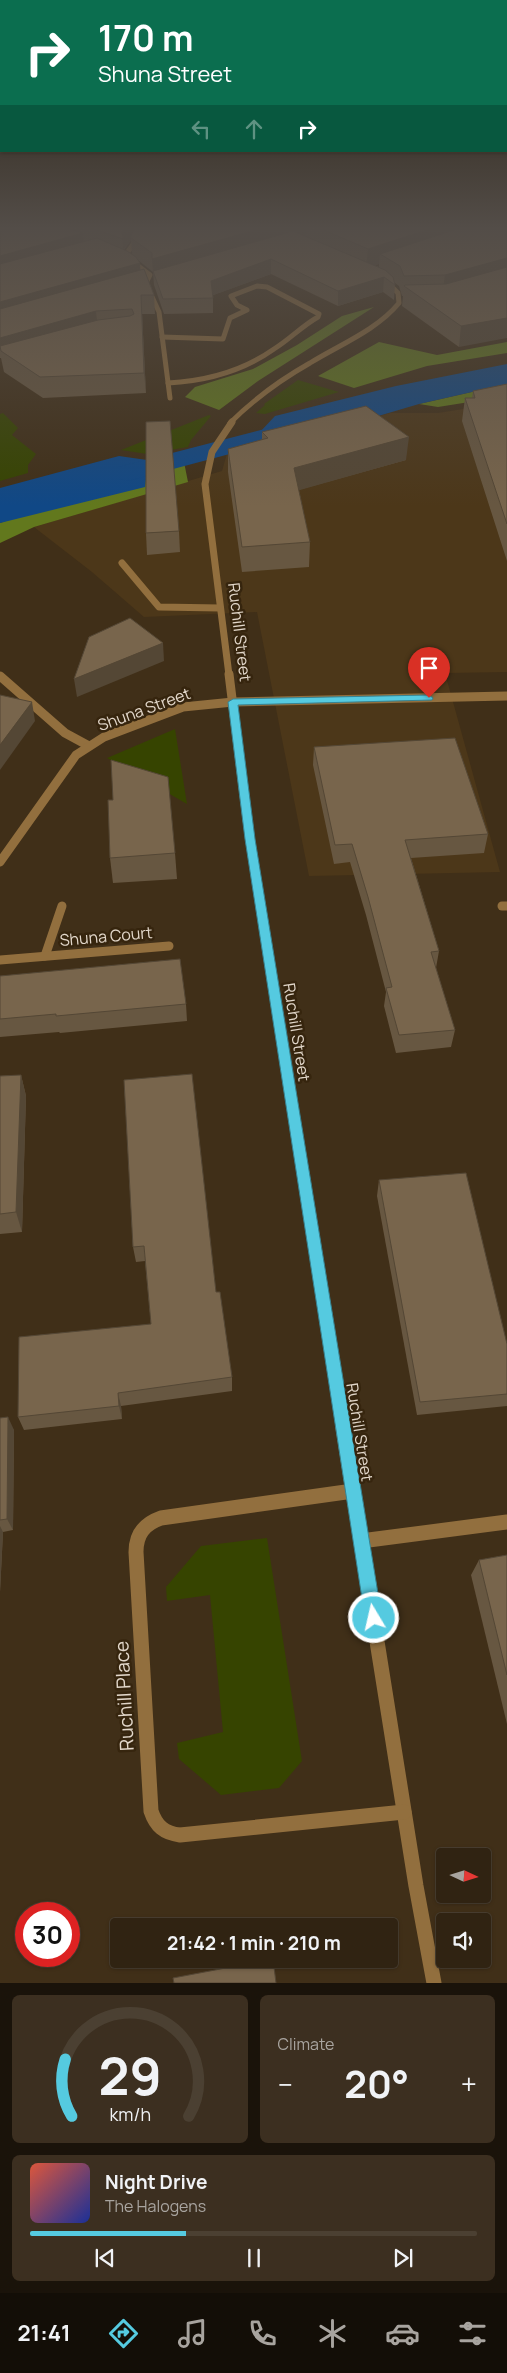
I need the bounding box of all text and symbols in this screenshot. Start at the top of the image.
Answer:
text: 170 m [98,14,194,62]
icon: right [15,20,80,85]
text: Shuna Street [98,59,232,89]
icon: left [187,115,215,143]
icon: ahead [240,115,268,143]
icon: right [293,115,321,143]
street label: Ruchill Street [223,581,257,683]
pin [408,647,450,698]
icon: arrive [415,654,443,682]
street label: Shuna Street [94,682,194,736]
street label: Shuna Court [59,921,153,951]
street label: Ruchill Street [278,981,316,1083]
street label: Ruchill Street [341,1381,379,1483]
position arrow [347,1591,399,1643]
street label: Ruchill Place [108,1640,140,1752]
north arrow [436,1848,491,1902]
map controls [436,1848,491,1968]
speed limit sign: 30 [15,1902,80,1967]
button: sound [436,1913,491,1968]
text: 21:42 · 1 min · 210 m [167,1930,341,1956]
text: Climate [278,2033,334,2055]
text: 29 [98,2040,161,2111]
text: 20° [344,2057,409,2109]
text: − [278,2065,293,2103]
text: + [461,2065,477,2103]
text: km/h [109,2102,151,2126]
text: Night Drive [105,2169,207,2195]
text: The Halogens [105,2195,206,2217]
icon: previous [91,2244,119,2272]
icon: pause [240,2244,268,2272]
icon: next [389,2244,417,2272]
icon: directions [106,2316,141,2351]
icon: music [175,2316,210,2351]
icon: phone [245,2316,280,2351]
icon: climate [315,2316,350,2351]
icon: car [385,2316,420,2351]
icon: filters [455,2316,490,2351]
text: 21:41 [17,2318,71,2348]

